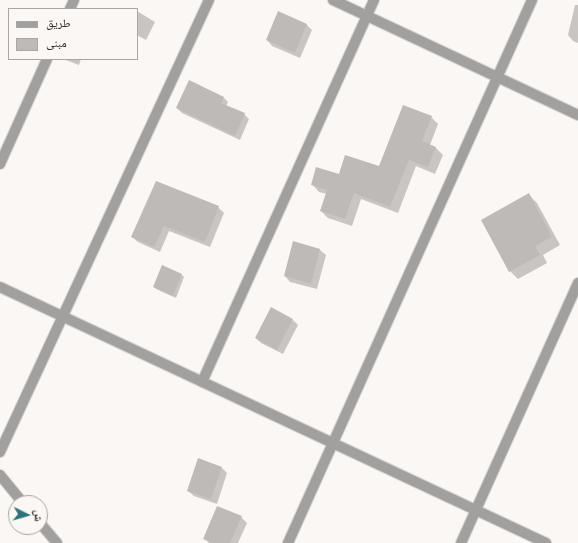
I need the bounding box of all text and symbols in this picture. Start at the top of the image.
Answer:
legend [8,8,138,60]
text: طريق [46,13,71,32]
text: مبنى [46,33,67,52]
north arrow [8,495,48,535]
text: ش [30,509,47,522]

